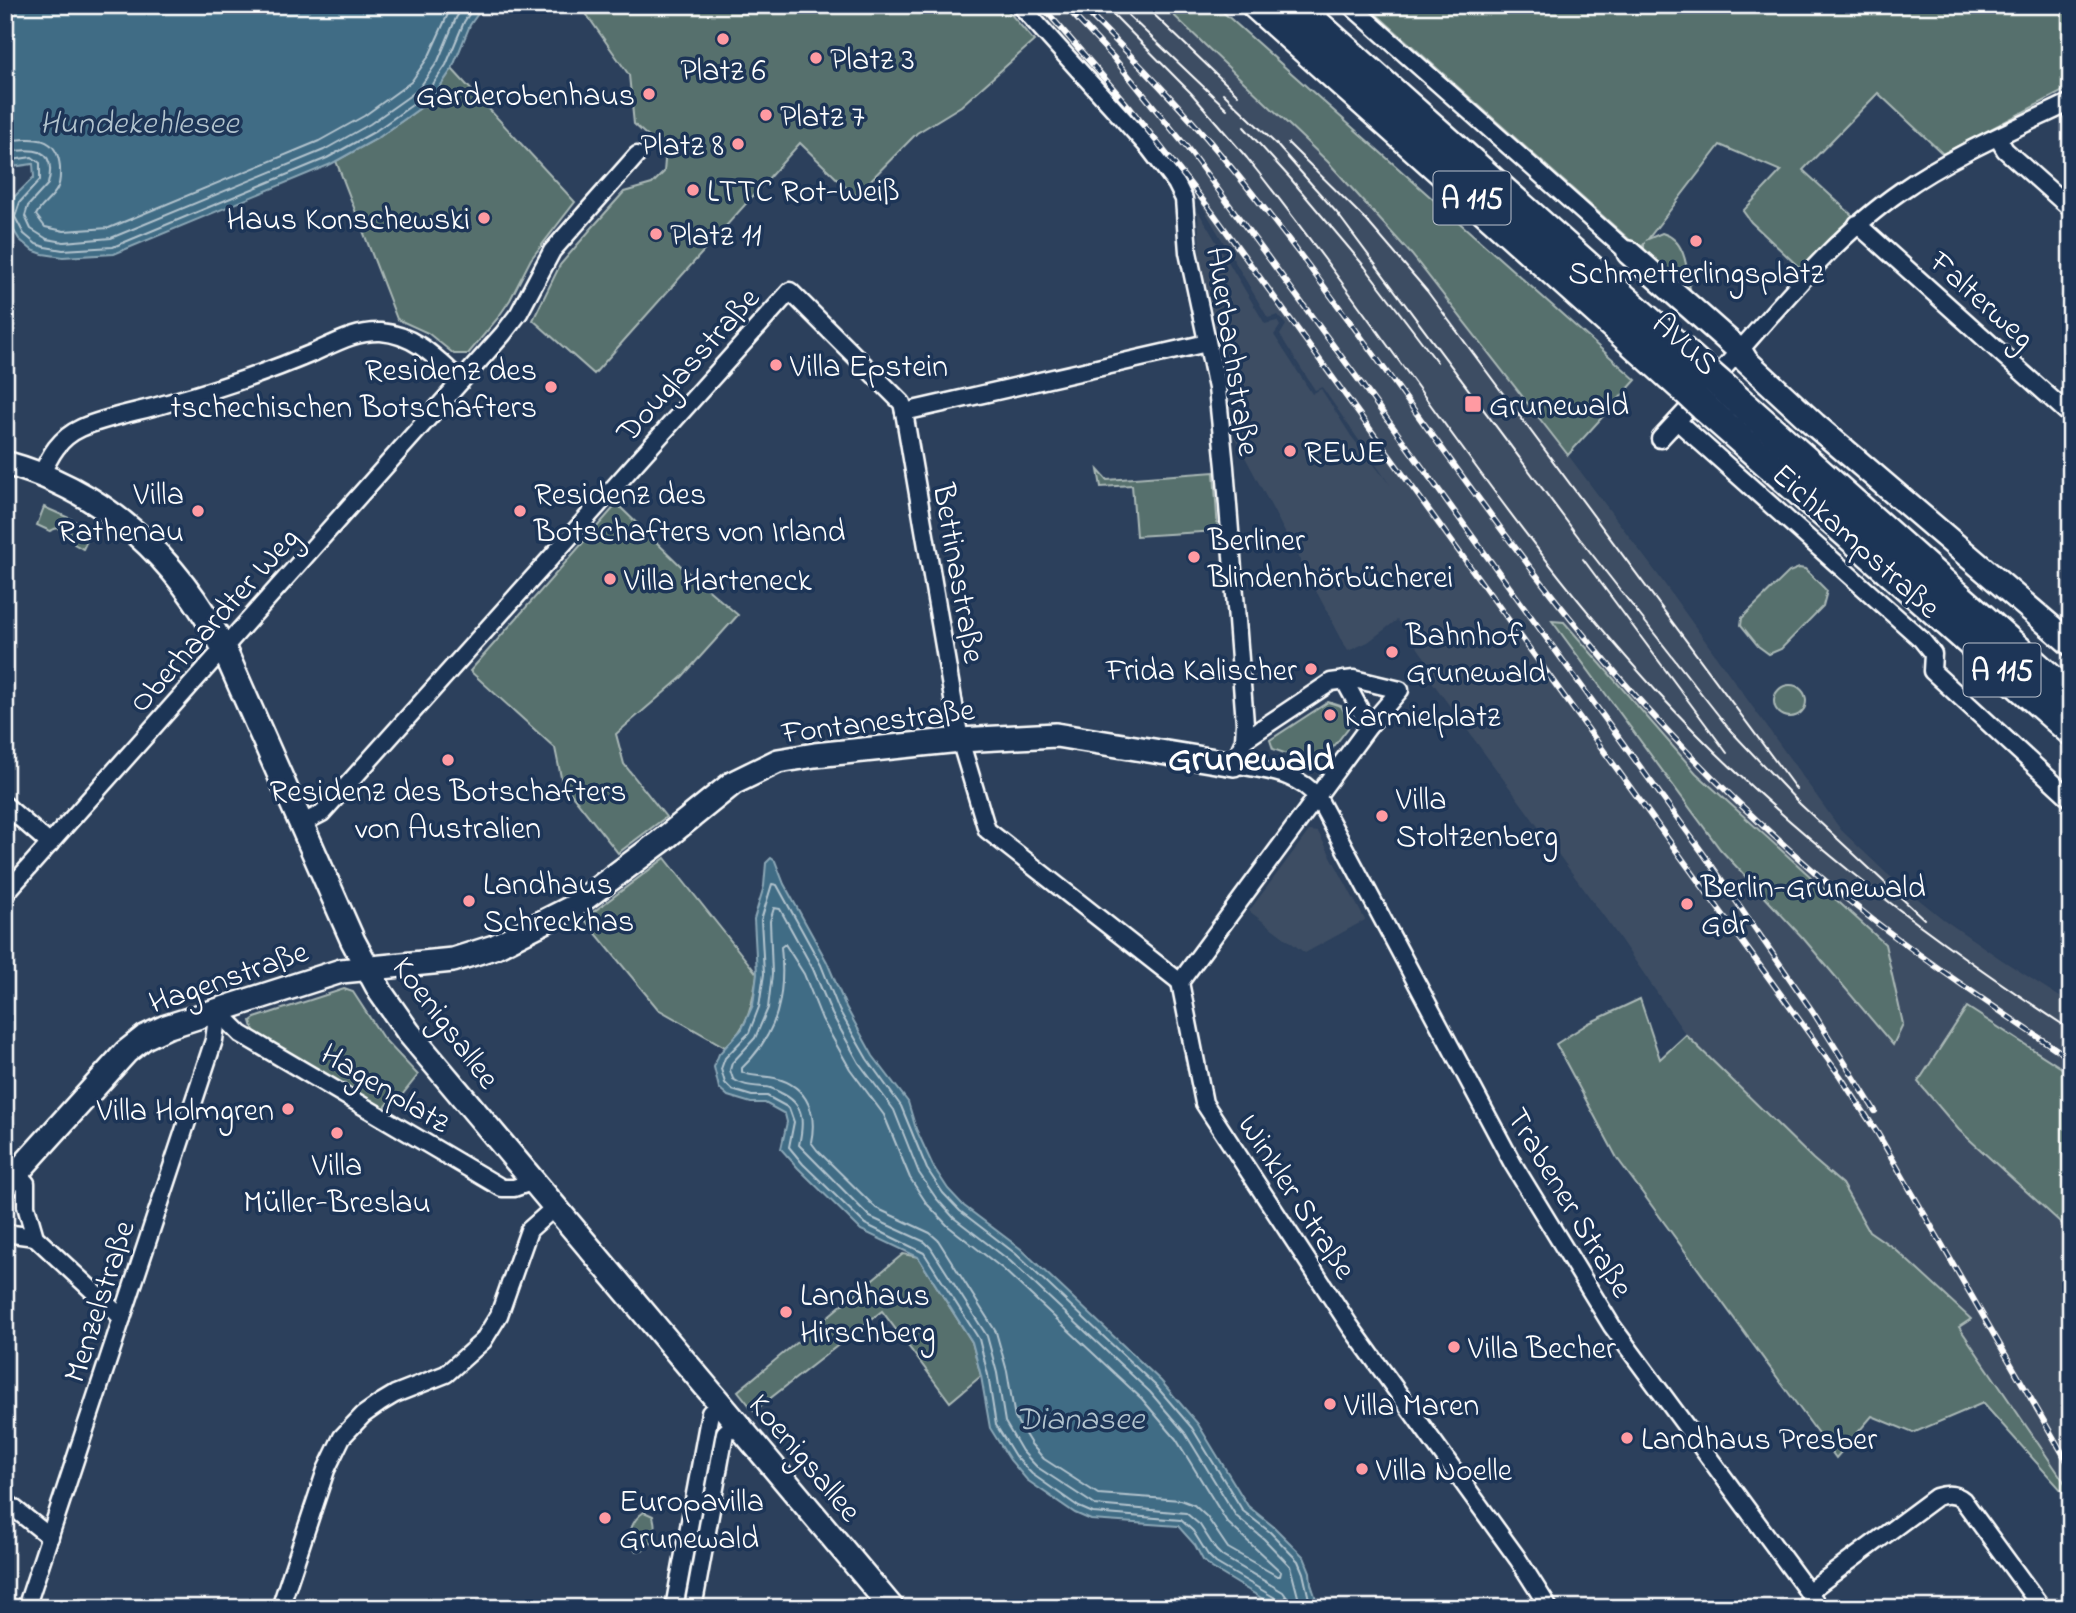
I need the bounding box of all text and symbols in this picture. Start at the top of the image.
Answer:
marker: Platz 6 [715,31,731,47]
place label: Platz 3 [830,38,915,85]
place label: Platz 6 [680,49,766,96]
marker: Platz 3 [808,50,824,66]
place label: Garderobenhaus [416,74,635,121]
marker: Garderobenhaus [641,86,657,102]
place label: Platz 7 [780,95,865,142]
water label: Hundekehlesee [39,101,240,149]
marker: Platz 7 [758,107,774,123]
place label: Platz 8 [641,124,724,171]
marker: Platz 8 [730,136,746,152]
place label: LTTC Rot-Weiß [707,170,900,217]
road number: A 115 [1434,172,1510,224]
marker: LTTC Rot-Weiß [685,182,701,198]
place label: Haus Konschewski [227,198,470,245]
marker: Haus Konschewski [476,210,492,226]
place label: Platz 11 [670,214,762,261]
marker: Platz 11 [648,226,664,242]
marker: Schmetterlingsplatz [1688,233,1704,249]
street label: Falterweg [1917,241,2044,362]
street label: Auerbachstraße [1191,244,1270,460]
place label: Schmetterlingsplatz [1568,252,1824,299]
street label: Douglasstraße [606,277,773,456]
street label: AVUS [1640,303,1727,388]
place label: Villa Epstein [789,345,948,392]
place label: Residenz des tschechischen Botschafters [170,349,537,433]
marker: Villa Epstein [768,357,784,373]
marker: Residenz des tschechischen Botschafters [543,379,559,395]
place label: Grunewald [1489,384,1629,431]
marker: Grunewald [1463,394,1483,414]
place label: REWE [1304,431,1385,478]
marker: REWE [1282,443,1298,459]
street label: Eichkampstraße [1760,454,1950,632]
place label: Villa Rathenau [57,473,184,557]
place label: Residenz des Botschafters von Irland [533,473,845,557]
street label: Bettinastraße [917,479,996,668]
marker: Villa Rathenau [190,503,206,519]
marker: Residenz des Botschafters von Irland [512,503,528,519]
street label: Oberhaardter Weg [119,518,312,725]
place label: Berliner Blindenhörbücherei [1207,519,1453,603]
marker: Berliner Blindenhörbücherei [1186,549,1202,565]
place label: Villa Harteneck [623,559,813,606]
marker: Villa Harteneck [602,571,618,587]
place label: Bahnhof Grunewald [1405,614,1546,698]
road number: A 115 [1964,643,2040,696]
marker: Bahnhof Grunewald [1384,644,1400,660]
place label: Frida Kalischer [1105,649,1297,696]
marker: Frida Kalischer [1303,661,1319,677]
street label: Fontanestraße [778,688,978,759]
place label: Karmielplatz [1344,695,1501,742]
marker: Karmielplatz [1322,707,1338,723]
district label: Grunewald [1168,733,1335,789]
marker: Residenz des Botschafters von Australien [440,752,456,768]
place label: Residenz des Botschafters von Australien [270,770,626,854]
place label: Villa Stoltzenberg [1395,778,1558,862]
marker: Villa Stoltzenberg [1374,808,1390,824]
place label: Landhaus Schreckhas [483,863,634,947]
place label: Berlin-Grunewald Gdr [1700,866,1926,950]
marker: Landhaus Schreckhas [461,893,477,909]
marker: Berlin-Grunewald Gdr [1679,896,1695,912]
street label: Hagenstraße [143,930,316,1029]
street label: Koenigsallee [379,948,510,1101]
street label: Hagenplatz [311,1033,458,1147]
place label: Villa Holmgren [96,1089,274,1136]
street label: Trabener Straße [1493,1100,1644,1308]
marker: Villa Holmgren [280,1101,296,1117]
street label: Winkler Straße [1224,1106,1367,1291]
marker: Villa Müller-Breslau [329,1125,345,1141]
place label: Villa Müller-Breslau [243,1144,431,1228]
street label: Menzelstraße [53,1214,150,1389]
place label: Landhaus Hirschberg [800,1274,936,1358]
marker: Landhaus Hirschberg [778,1304,794,1320]
place label: Villa Becher [1467,1327,1616,1374]
marker: Villa Becher [1446,1339,1462,1355]
place label: Villa Maren [1343,1384,1479,1431]
street label: Koenigsallee [735,1385,872,1534]
marker: Villa Maren [1322,1396,1338,1412]
water label: Dianasee [1016,1397,1145,1445]
place label: Landhaus Presber [1641,1418,1877,1465]
marker: Landhaus Presber [1619,1430,1635,1446]
place label: Villa Noelle [1375,1449,1513,1496]
marker: Villa Noelle [1354,1461,1370,1477]
place label: Europavilla Grunewald [619,1480,764,1564]
marker: Europavilla Grunewald [597,1510,613,1526]

